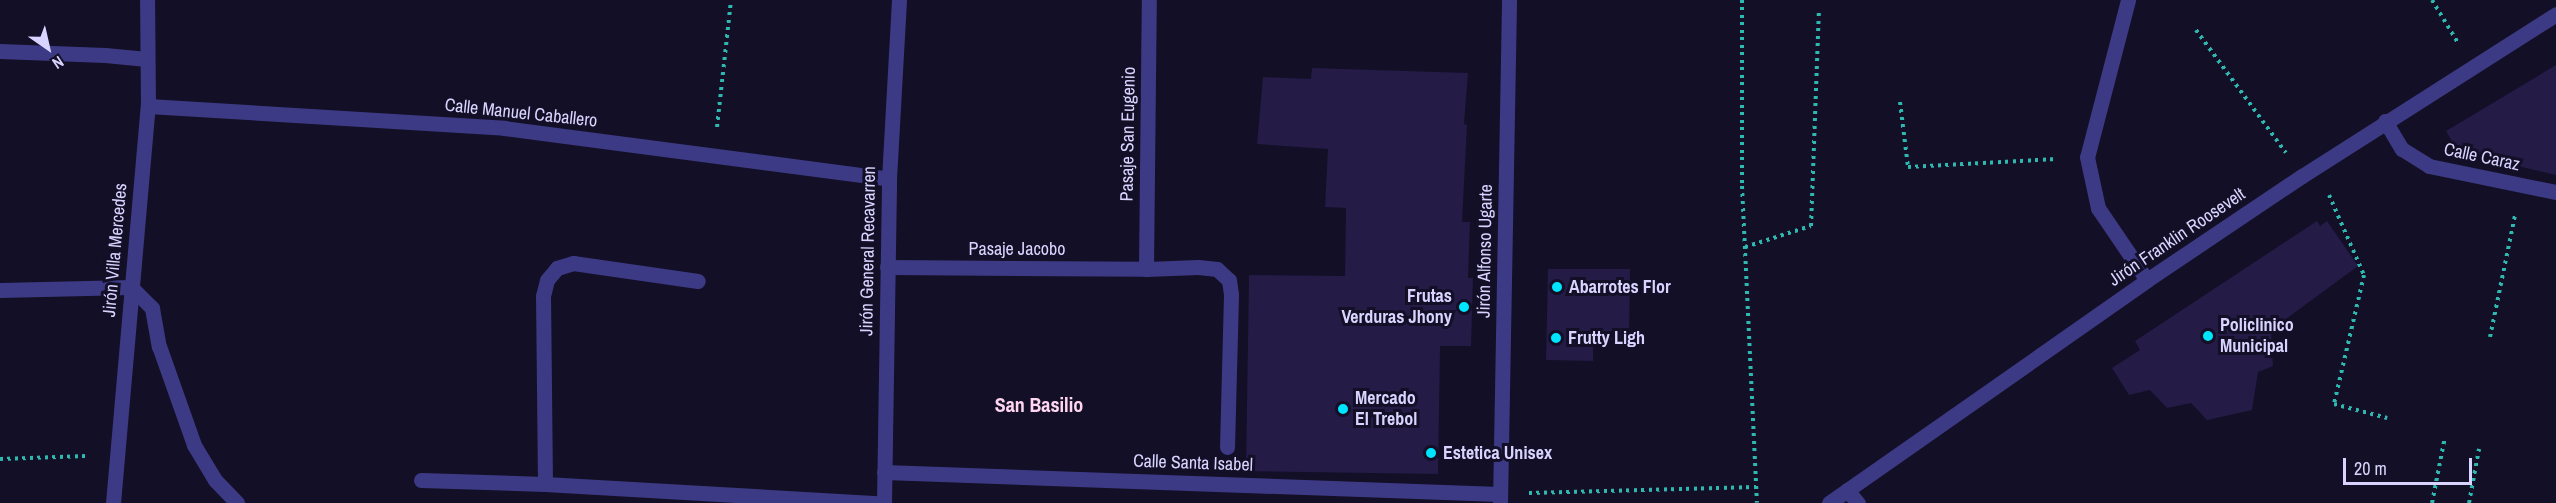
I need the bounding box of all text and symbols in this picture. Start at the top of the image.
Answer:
north arrow [18,18,78,78]
text: N [48,51,68,75]
street label: Pasaje San Eugenio [1116,67,1140,201]
street label: Calle Manuel Caballero [444,94,598,132]
street label: Calle Caraz [2442,138,2522,176]
street label: Jirón General Recavarren [856,166,880,336]
street label: Jirón Villa Mercedes [98,182,132,318]
street label: Jirón Franklin Roosevelt [2105,183,2249,291]
street label: Jirón Alfonso Ugarte [1473,184,1497,318]
street label: Pasaje Jacobo [969,238,1065,260]
place label: Abarrotes Flor [1569,276,1671,298]
marker: Abarrotes Flor [1550,280,1564,294]
place label: Frutas Verduras Jhony [1342,286,1452,328]
marker: Frutas Verduras Jhony [1457,300,1471,314]
place label: Policlinico Municipal [2220,315,2294,358]
place label: Frutty Ligh [1568,327,1645,349]
marker: Policlinico Municipal [2201,329,2215,343]
marker: Frutty Ligh [1549,331,1563,345]
place label: Mercado El Trebol [1355,388,1417,430]
district label: San Basilio [995,392,1083,416]
marker: Mercado El Trebol [1336,402,1350,416]
place label: Estetica Unisex [1443,442,1552,464]
marker: Estetica Unisex [1424,446,1438,460]
scale bar [2346,446,2475,484]
street label: Calle Santa Isabel [1133,450,1253,476]
text: 20 m [2354,456,2387,481]

